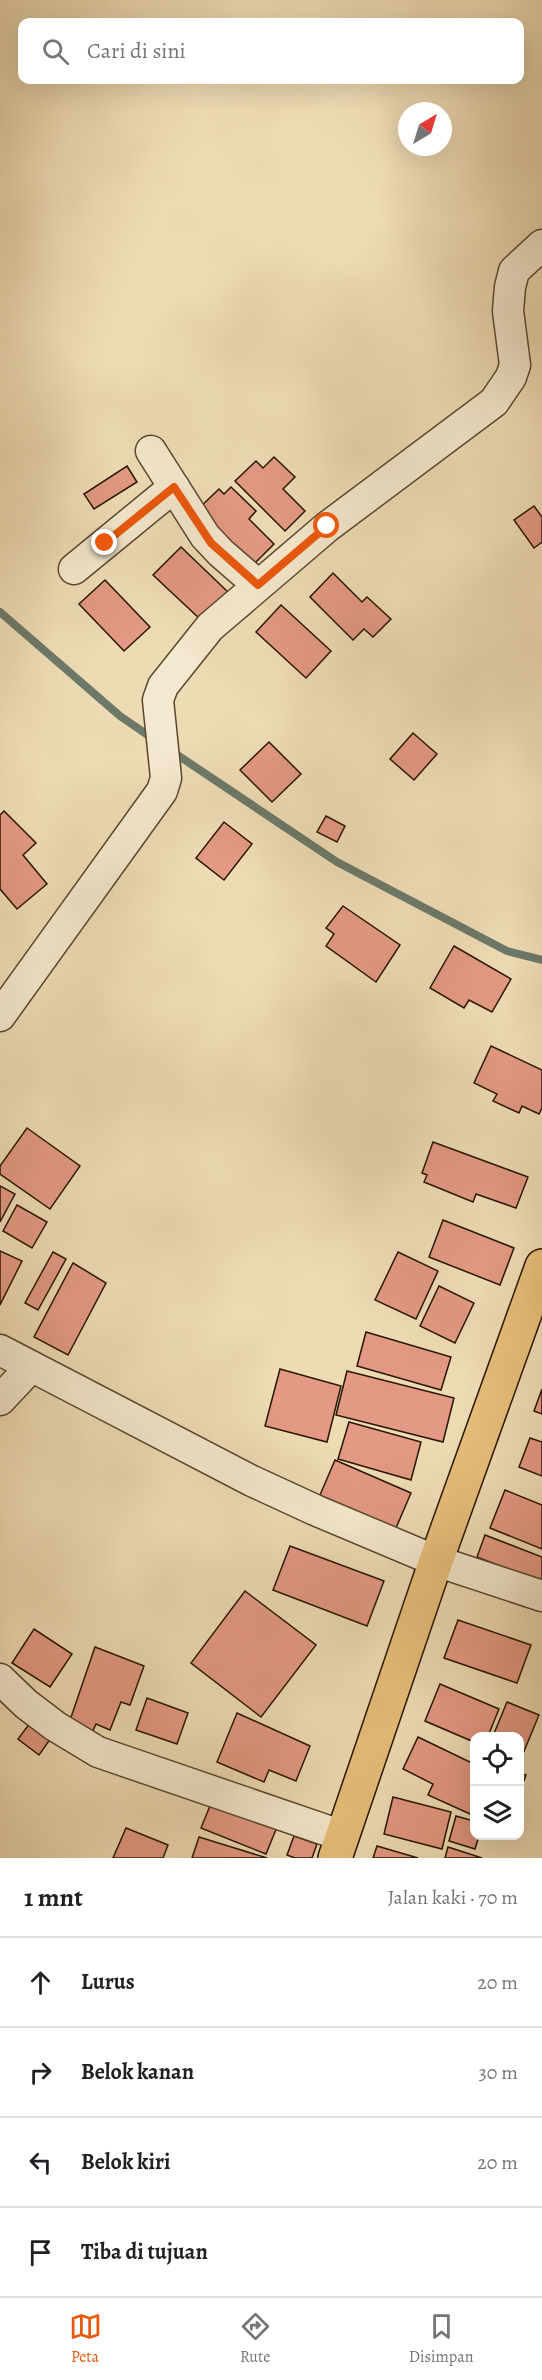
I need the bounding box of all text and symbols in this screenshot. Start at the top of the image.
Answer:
search box [18,18,524,84]
icon: search [39,35,72,68]
text: Cari di sini [87,36,186,66]
north arrow [398,102,452,156]
route start [313,512,339,538]
route end [91,529,117,555]
map controls [470,1732,524,1840]
button: locate [470,1732,524,1786]
button: layers [470,1786,524,1840]
text: 1 mnt [24,1880,83,1915]
text: Jalan kaki · 70 m [388,1884,518,1911]
icon: ahead [24,1966,57,1999]
text: Lurus [81,1967,135,1997]
text: 20 m [477,1969,518,1996]
icon: right [24,2056,57,2089]
text: Belok kanan [81,2057,194,2087]
text: 30 m [478,2059,518,2086]
icon: left [24,2146,57,2179]
text: Belok kiri [81,2147,170,2177]
text: 20 m [477,2149,518,2176]
icon: arrive [24,2236,57,2269]
text: Tiba di tujuan [81,2237,208,2267]
tab: Peta [69,2310,102,2368]
tab: Rute [239,2310,272,2368]
tab: Disimpan [409,2310,473,2368]

